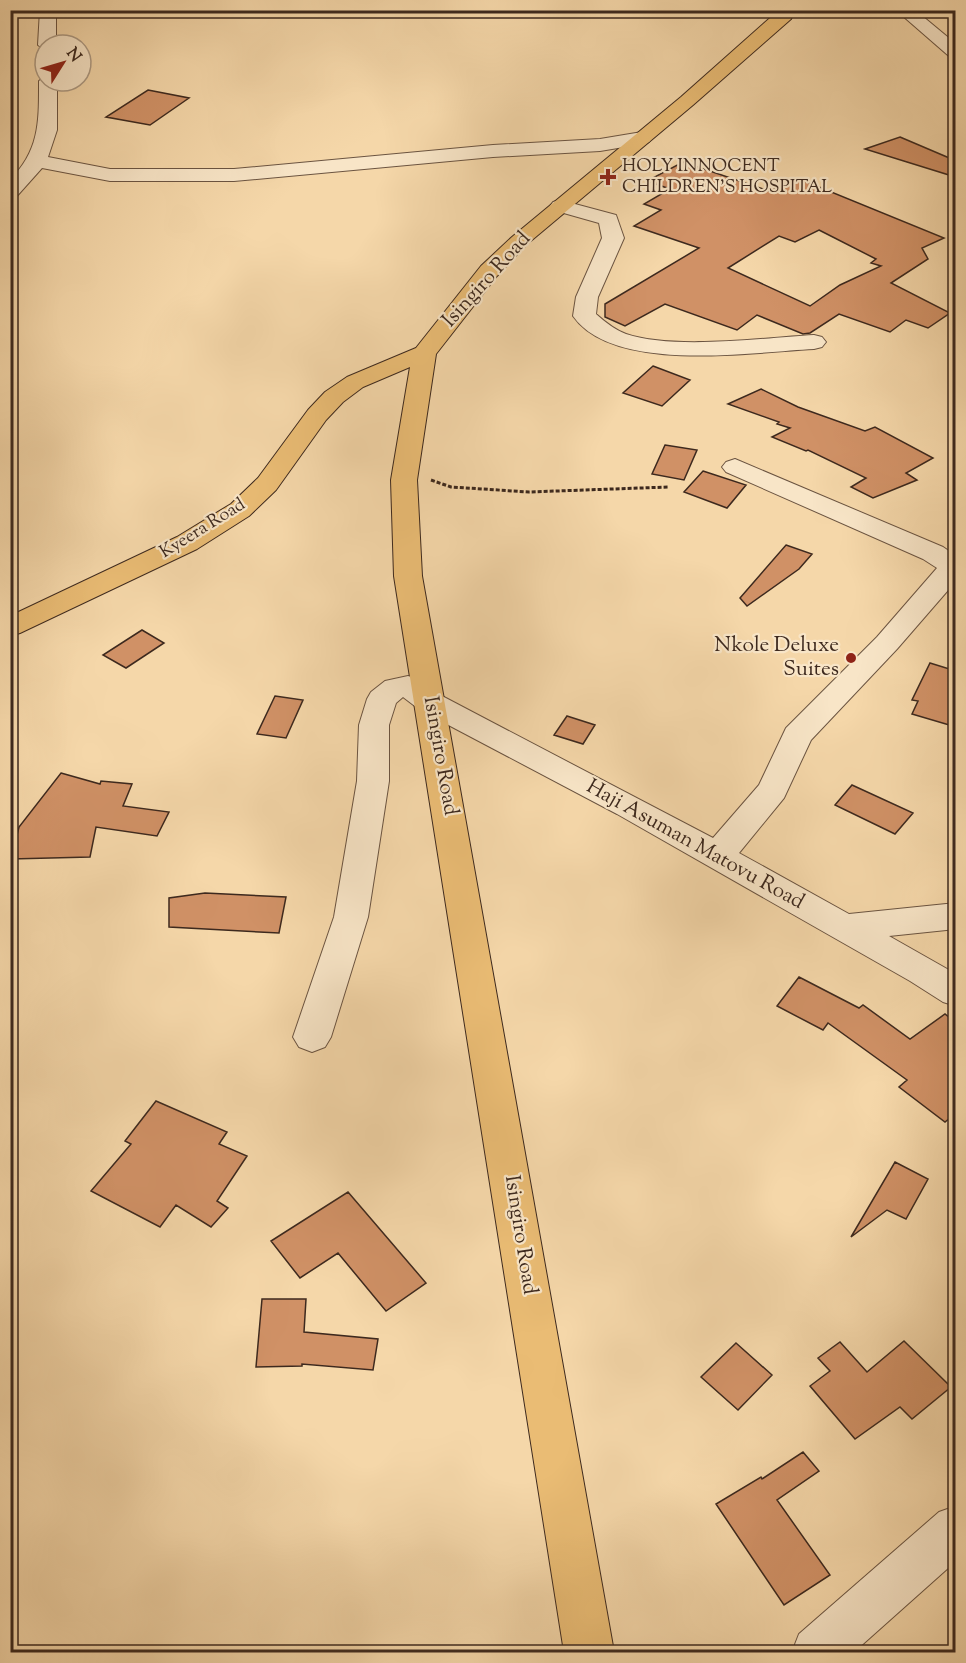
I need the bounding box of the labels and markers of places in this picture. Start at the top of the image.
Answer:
place label: HOLY INNOCENT CHILDREN'S HOSPITAL [622,154,832,201]
marker: HOLY INNOCENT CHILDREN'S HOSPITAL [599,168,617,186]
place label: Nkole Deluxe Suites [714,631,839,685]
marker: Nkole Deluxe Suites [844,651,858,665]

